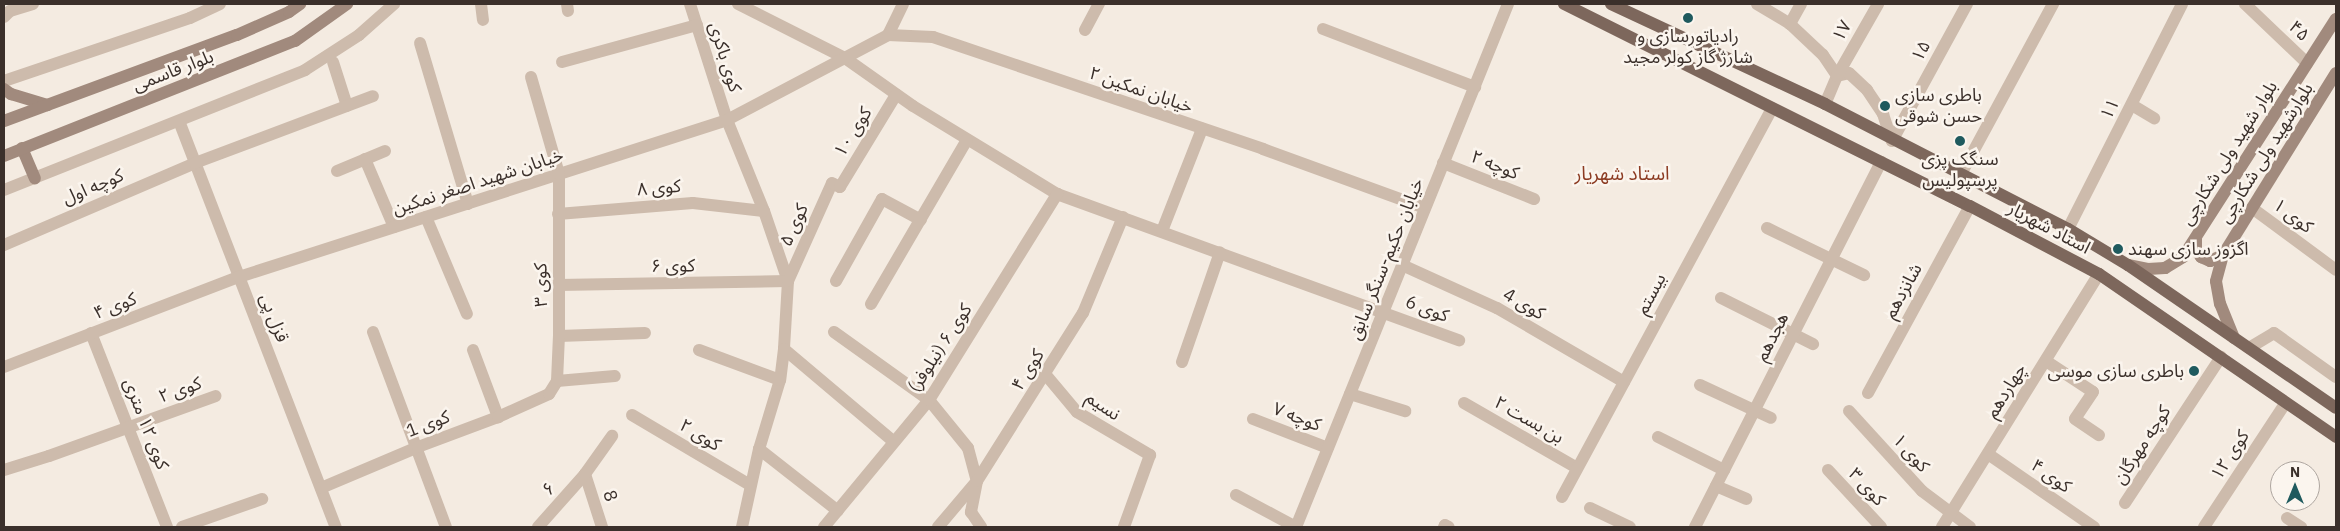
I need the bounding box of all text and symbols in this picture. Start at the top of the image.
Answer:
marker: رادیاتورسازی و شارژ گاز کولر مجید [1682,12,1694,24]
street label: ۴۵ [2284,16,2314,46]
street label: ۱۷ [1828,17,1856,45]
street label: کوی باکری [704,19,746,95]
place label: رادیاتورسازی و شارژ گاز کولر مجید [1623,26,1753,68]
street label: ۱۵ [1907,37,1935,65]
street label: بلوار قاسمی [129,46,217,96]
street label: خیابان نمکین ۲ [1086,62,1196,118]
street label: بلوار شهید ولی شکارچی [2176,77,2282,229]
street label: بلوارشهید ولی شکارچی [2214,79,2318,227]
place label: باطری سازی حسن شوقی [1895,85,1982,128]
street label: ۱۱ [2096,95,2124,123]
marker: باطری سازی حسن شوقی [1879,100,1891,112]
street label: کوی ۱۰ [829,103,877,161]
marker: سنگک پزی پرسپولیس [1954,135,1966,147]
street label: خیابان شهید اصغر نمکین [390,144,566,220]
street label: کوچه ۲ [1468,146,1522,184]
place label: سنگک پزی پرسپولیس [1921,149,1999,192]
district label: استاد شهریار [1574,163,1670,185]
street label: کوچه اول [59,164,127,210]
street label: کوی ۸ [636,175,682,201]
street label: خیابان حکیم-سنگر سابق [1344,175,1428,343]
street label: کوی ۱ [2269,194,2317,238]
street label: استاد شهریار [2004,197,2094,259]
street label: کوی ۵ [775,200,813,250]
place label: اگزوز سازی سهند [2128,238,2249,260]
marker: اگزوز سازی سهند [2112,243,2124,255]
street label: کوی ۶ [651,255,695,277]
street label: شانزدهم [1879,260,1927,322]
street label: کوی ۳ [530,263,552,307]
street label: بیستم [1631,270,1671,318]
street label: کوی 4 [1499,283,1549,325]
street label: کوی ۴ [91,288,139,324]
street label: قزل پی [255,291,293,345]
street label: کوی 6 [1402,291,1452,327]
street label: کوی ۶ (نیلوفر) [903,300,977,396]
street label: هجدهم [1751,309,1793,365]
street label: کوی ۴ [1007,346,1049,394]
street label: چهاردهم [1981,360,2031,422]
place label: باطری سازی موسی [2047,360,2184,382]
marker: باطری سازی موسی [2188,365,2200,377]
street label: کوی ۲ [156,372,204,408]
street label: کوی ۱۲ متری [119,375,173,473]
street label: نسیم [1082,387,1124,425]
street label: بن بست ۲ [1490,391,1568,449]
street label: کوچه ۷ [1270,398,1324,436]
street label: کوچه مهرگان [2109,402,2175,488]
street label: کوی 1 [403,406,453,442]
street label: کوی ۲ [676,414,724,456]
street label: کوی ۱۲ [2206,426,2254,484]
street label: کوی ۱ [1888,429,1934,477]
street label: کوی ۴ [2027,454,2075,498]
north arrow [2270,461,2320,511]
street label: کوی ۳ [1844,463,1890,511]
text: N [2290,463,2300,481]
street label: ۶ [538,478,560,500]
street label: 8 [598,488,622,504]

